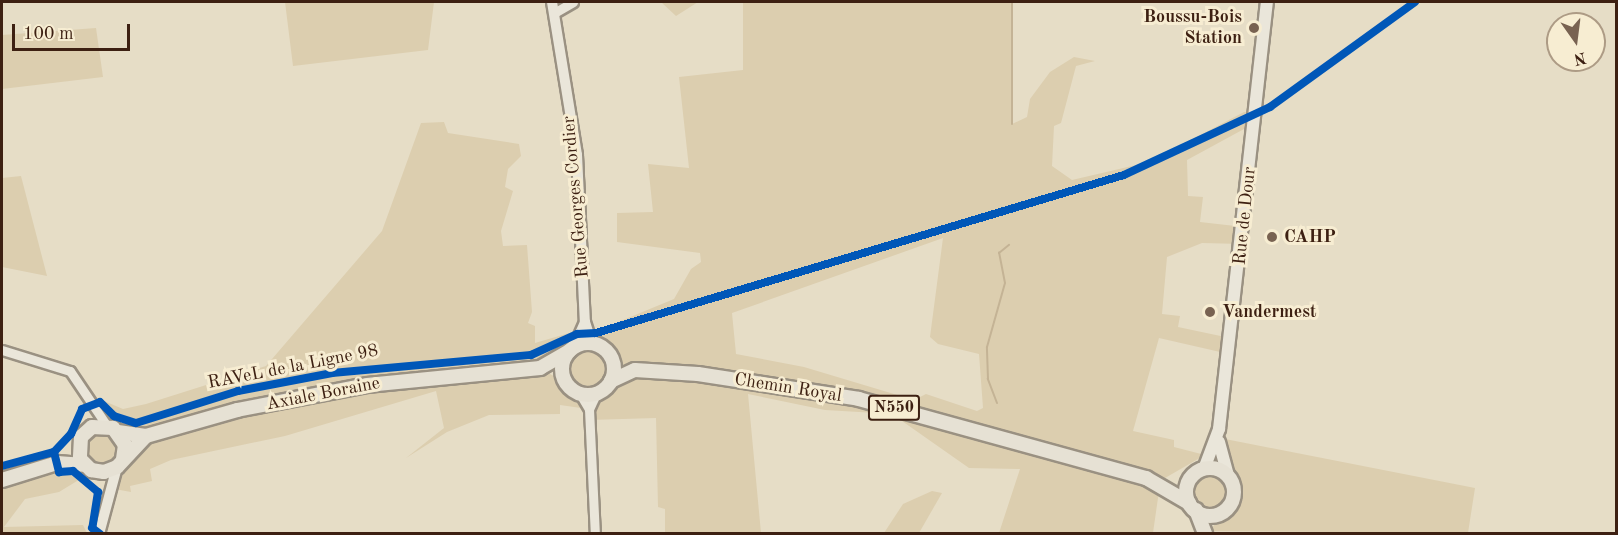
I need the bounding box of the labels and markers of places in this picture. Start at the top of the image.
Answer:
place label: Boussu-Bois Station [1143,7,1242,50]
marker: Boussu-Bois Station [1247,21,1261,35]
place label: CAHP [1284,226,1336,248]
marker: CAHP [1265,230,1279,244]
place label: Vandermest [1222,301,1316,323]
marker: Vandermest [1203,305,1217,319]

